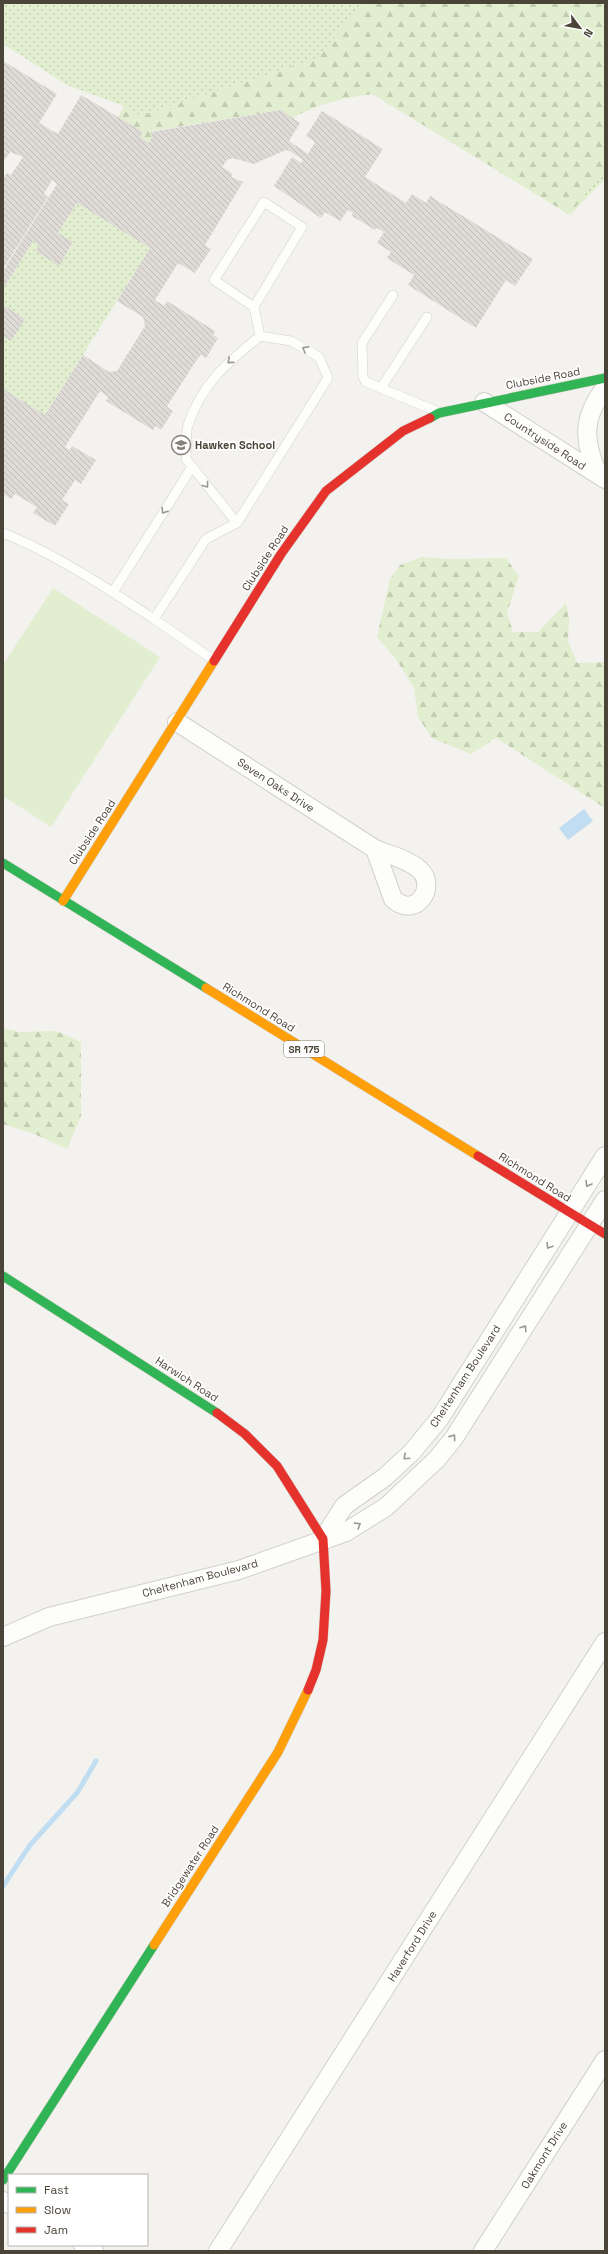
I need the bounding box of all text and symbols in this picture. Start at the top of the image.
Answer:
north arrow [560,8,600,48]
text: N [581,26,596,40]
one-way arrow [302,347,309,354]
one-way arrow [227,357,235,364]
street label: Clubside Road [505,364,581,392]
street label: Countryside Road [501,409,589,473]
school or university icon: Hawken School [170,434,192,456]
place label: Hawken School [195,438,275,452]
one-way arrow [201,481,208,488]
one-way arrow [161,507,168,514]
street label: Clubside Road [239,523,291,593]
street label: Seven Oaks Drive [235,755,317,815]
street label: Clubside Road [66,797,118,867]
street label: Richmond Road [220,979,298,1035]
road number: SR 175 [284,1041,324,1057]
street label: Richmond Road [496,1149,574,1205]
one-way arrow [585,1180,592,1187]
one-way arrow [547,1242,554,1249]
street label: Cheltenham Boulevard [427,1322,503,1430]
one-way arrow [519,1325,526,1332]
street label: Harwich Road [153,1353,221,1405]
one-way arrow [448,1435,455,1442]
one-way arrow [403,1453,411,1460]
one-way arrow [354,1522,361,1529]
street label: Cheltenham Boulevard [141,1556,259,1600]
street label: Bridgewater Road [158,1822,222,1910]
street label: Haverford Drive [385,1908,439,1984]
street label: Oakmont Drive [518,2119,570,2191]
legend [8,2174,148,2246]
text: Fast [44,2182,69,2198]
text: Slow [44,2202,71,2218]
text: Jam [44,2222,68,2238]

